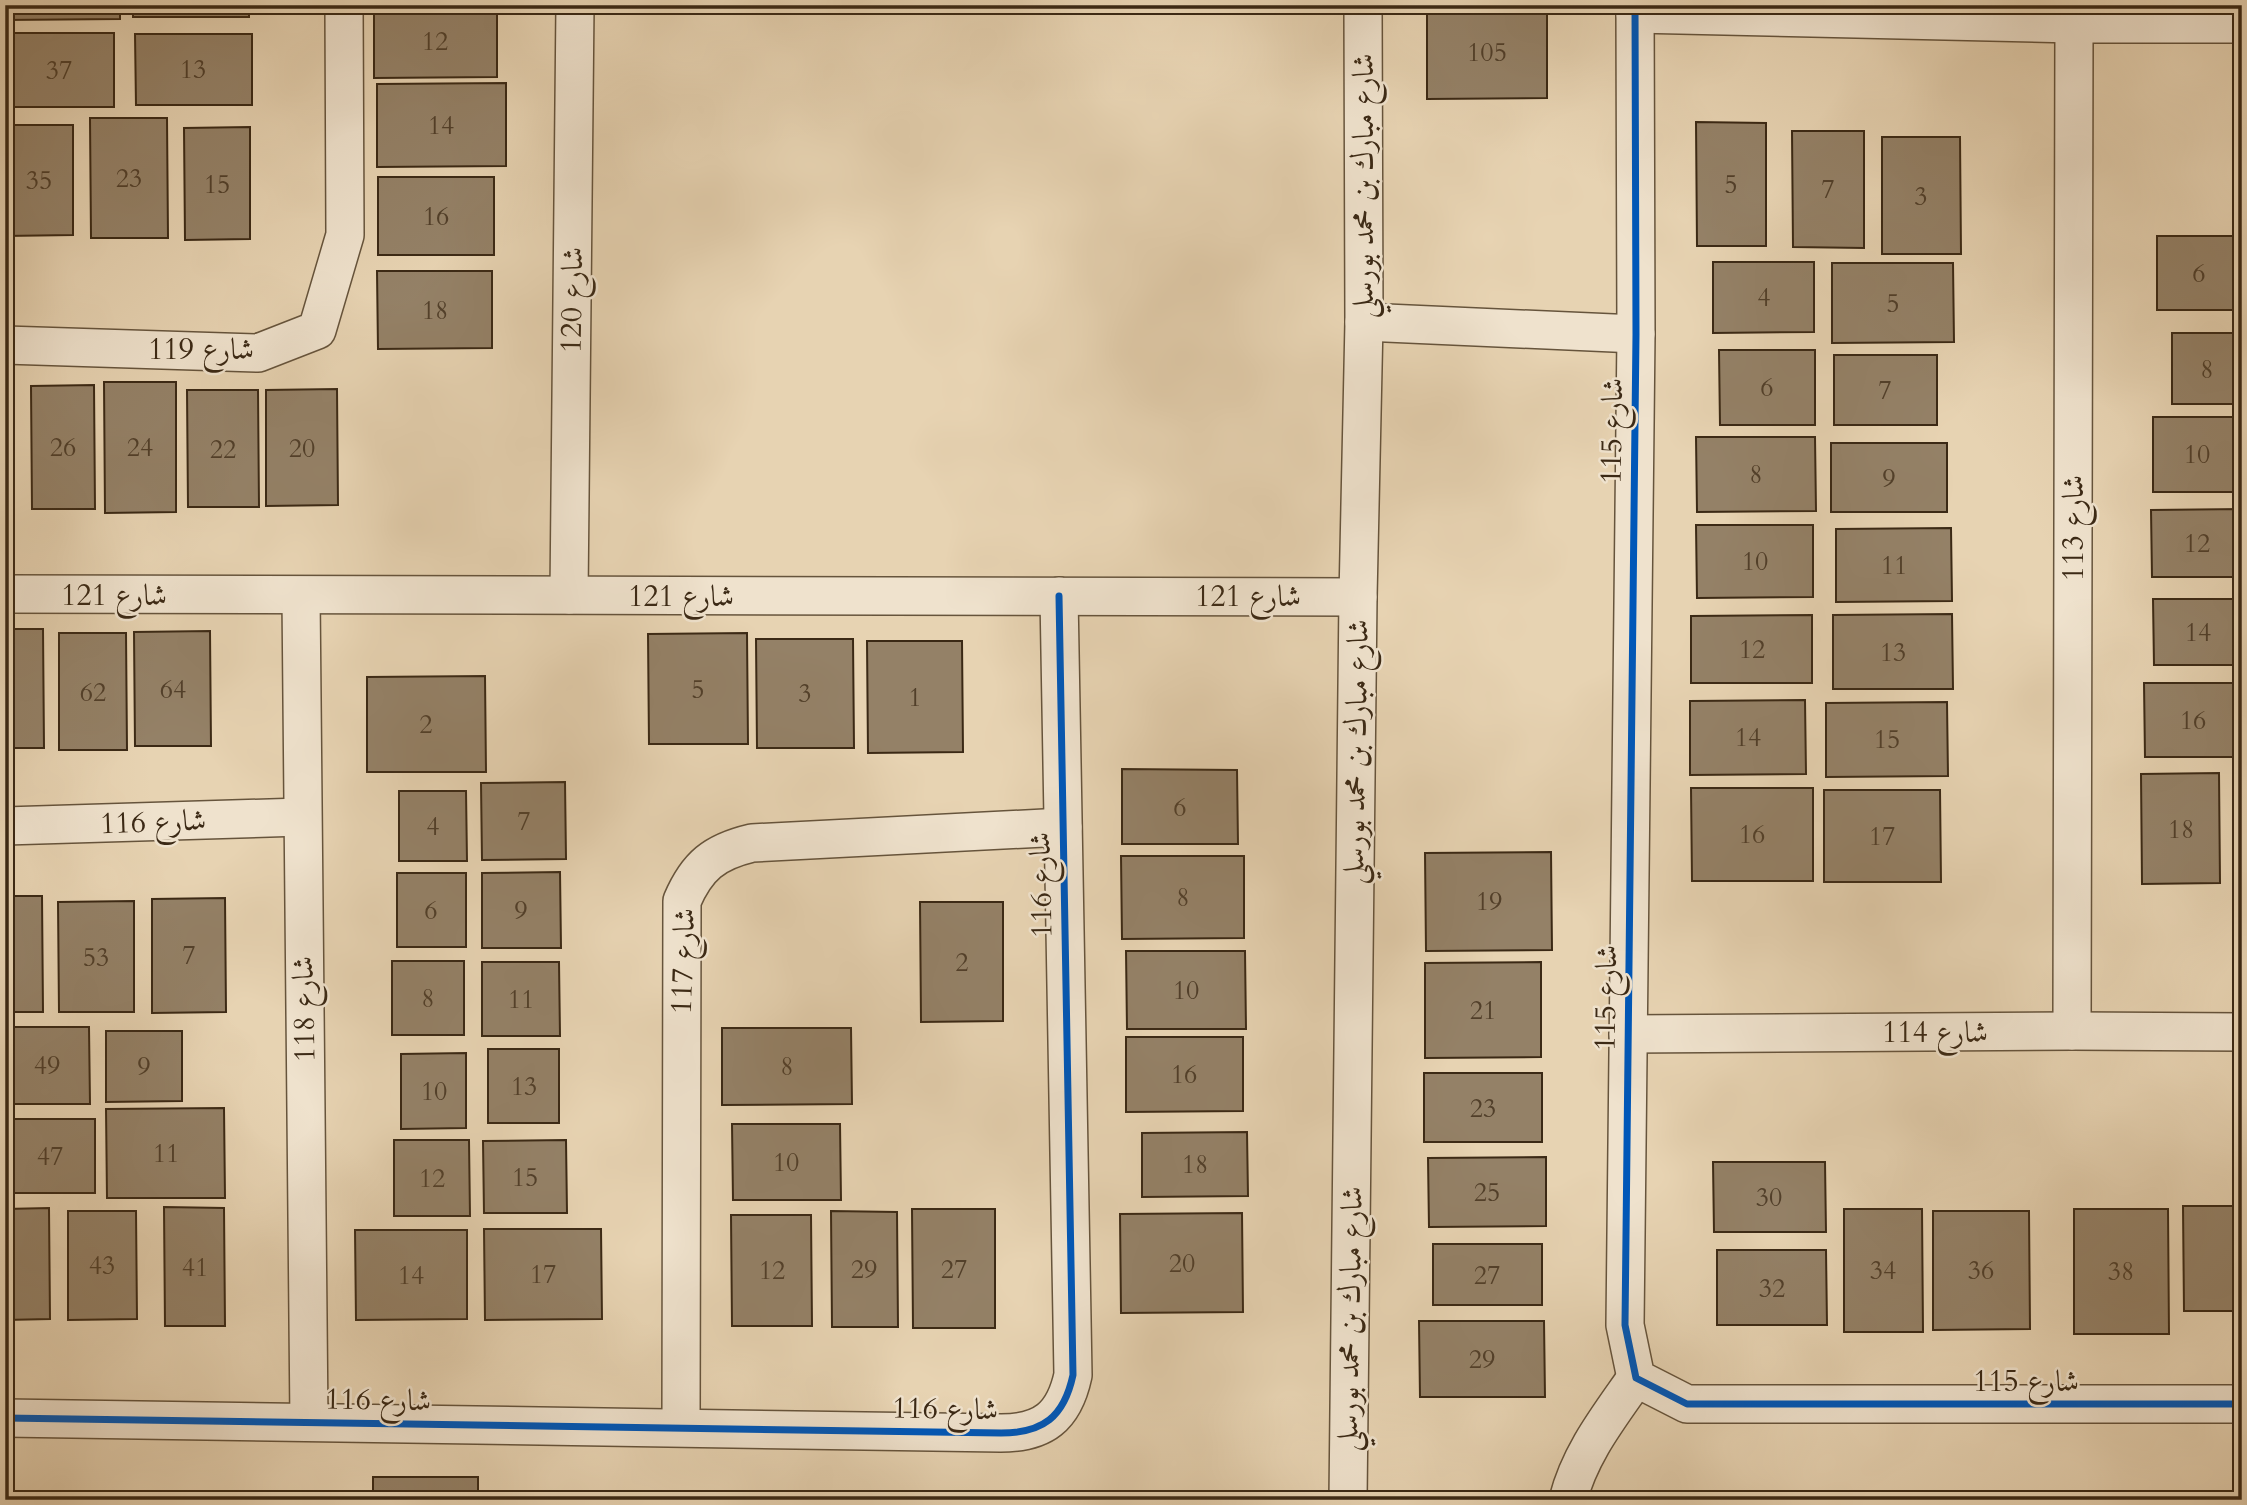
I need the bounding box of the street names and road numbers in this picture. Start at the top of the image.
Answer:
street label: شارع مبارك بن محمد بورسلي [1343,53,1392,319]
street label: شارع 120 [551,247,597,354]
street label: شارع 119 [148,329,254,374]
street label: شارع 115 [1591,378,1637,485]
street label: شارع 113 [2053,475,2098,581]
street label: شارع 121 [61,575,167,620]
street label: شارع 121 [628,576,734,621]
street label: شارع 121 [1195,576,1301,621]
street label: شارع مبارك بن محمد بورسلي [1333,619,1387,885]
street label: شارع 116 [99,800,207,848]
street label: شارع 116 [1020,831,1066,938]
street label: شارع 117 [661,907,709,1015]
street label: شارع 115 [1585,945,1631,1052]
street label: شارع 118 [283,955,329,1062]
street label: شارع 114 [1882,1012,1988,1057]
street label: شارع مبارك بن محمد بورسلي [1327,1186,1381,1452]
street label: شارع 115 [1973,1361,2079,1406]
street label: شارع 116 [324,1379,431,1425]
street label: شارع 116 [891,1388,998,1434]

